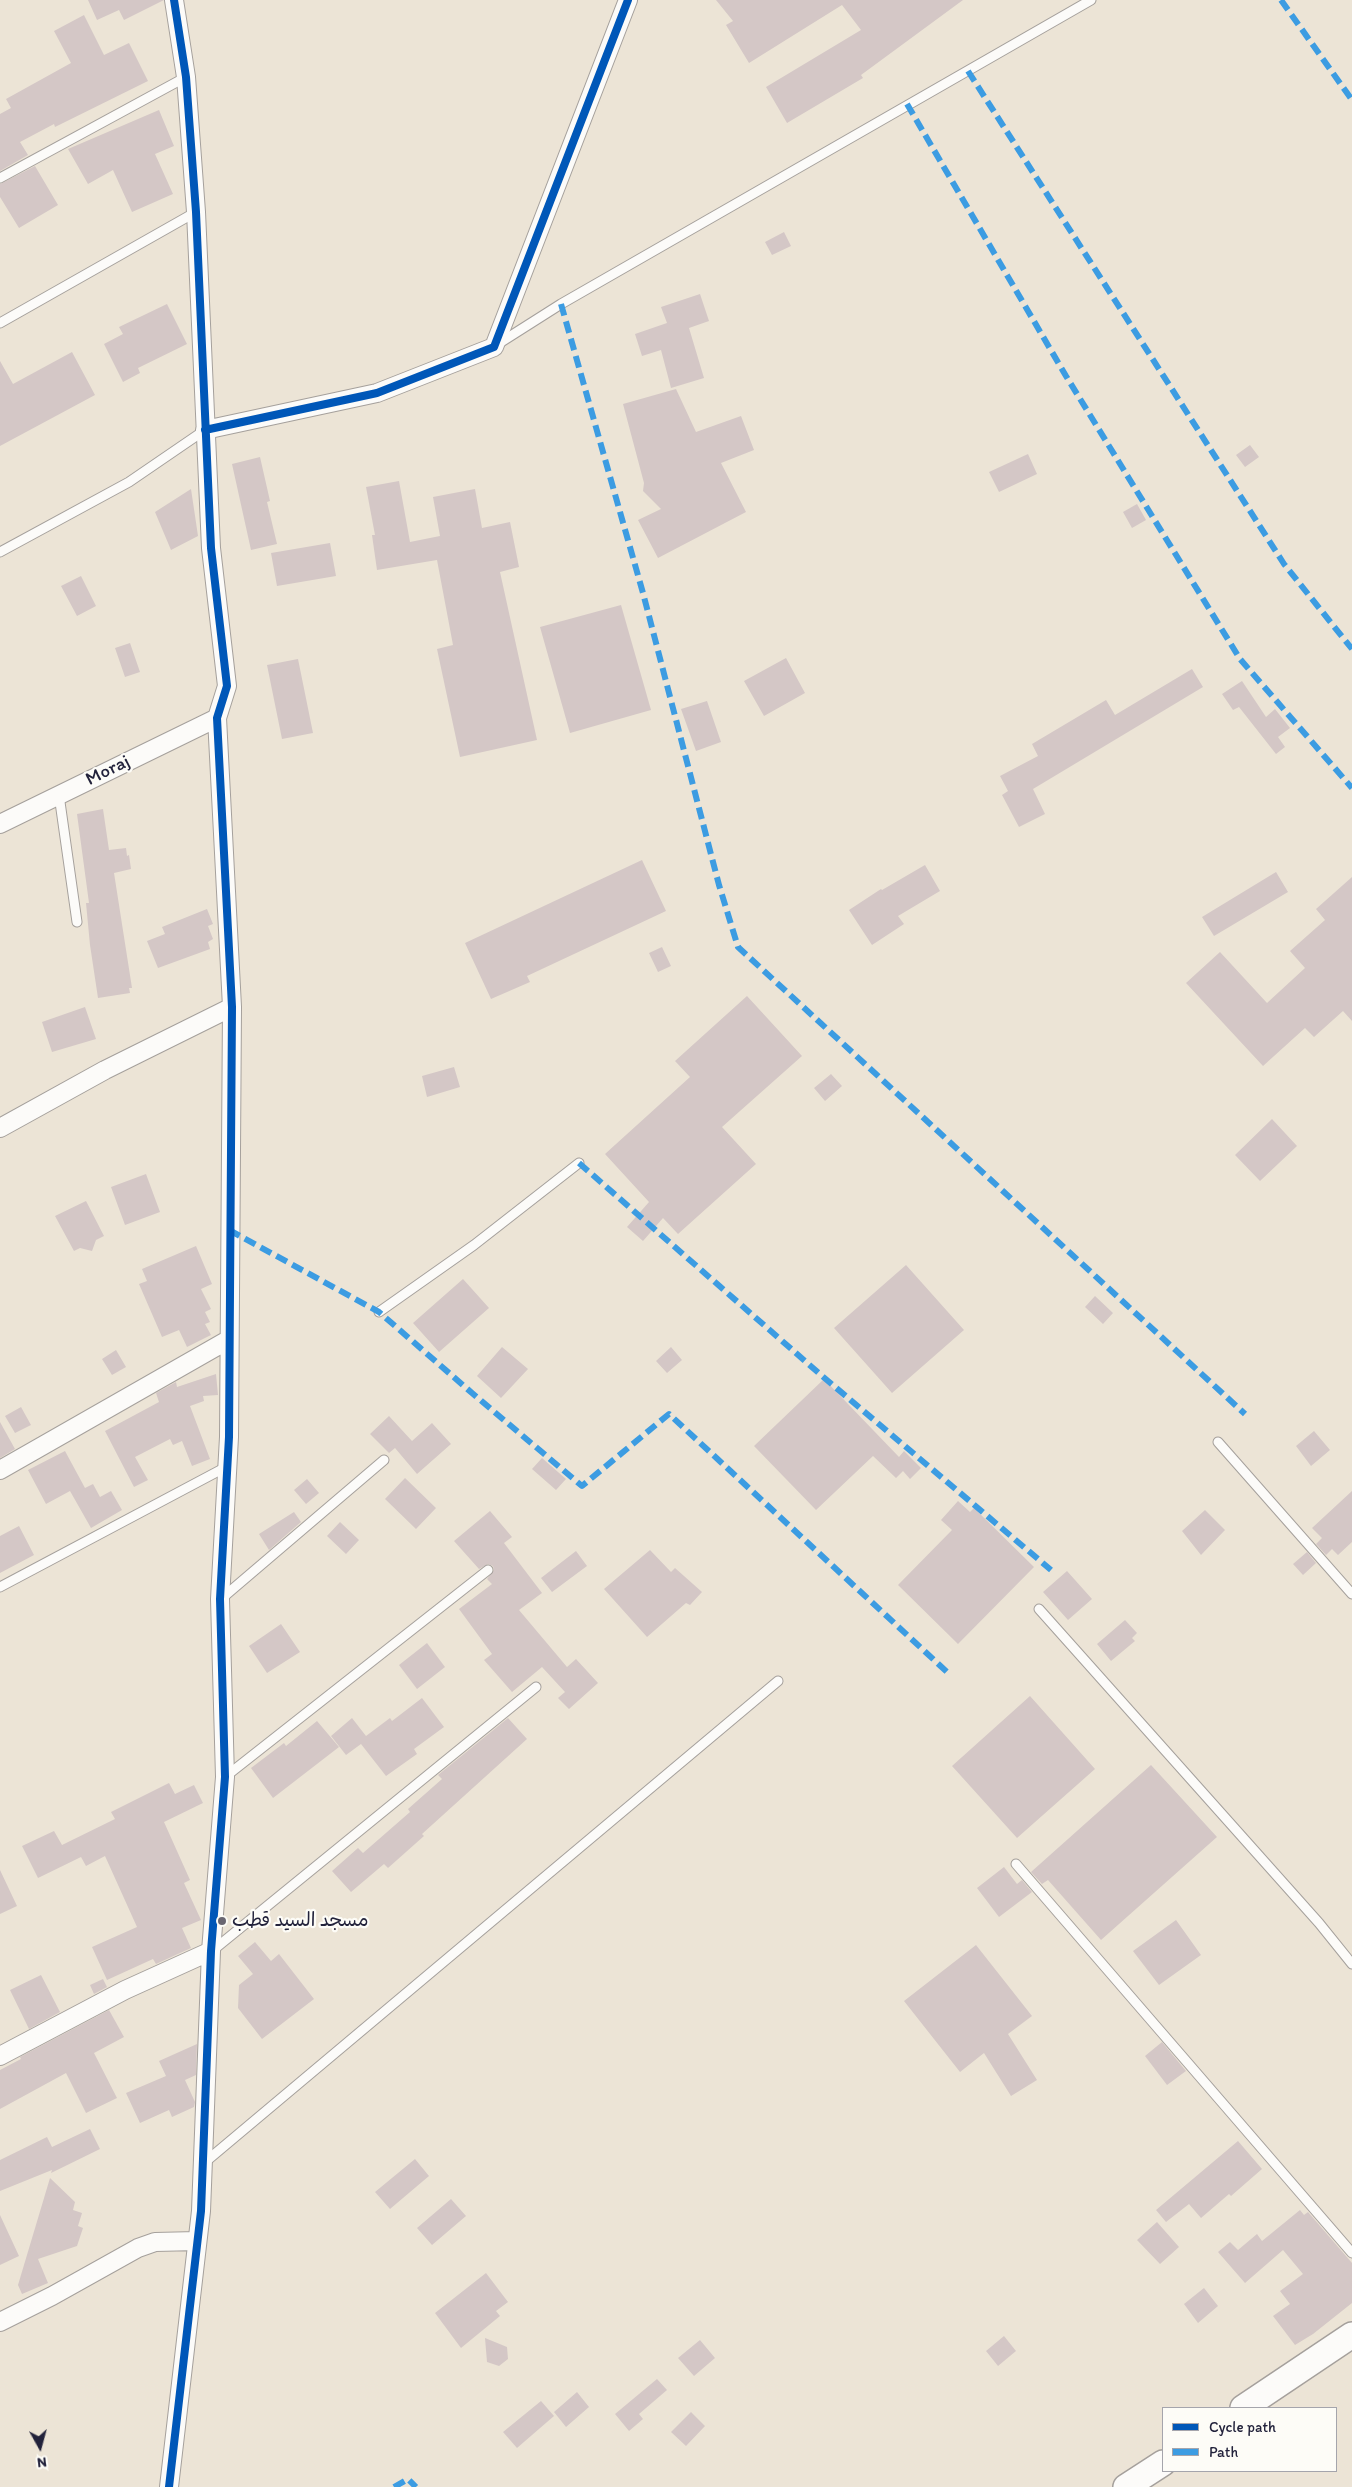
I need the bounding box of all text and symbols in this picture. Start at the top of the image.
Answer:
street label: Moraj [82,751,134,791]
place label: مسجد السيد قطب [232,1910,368,1932]
marker: مسجد السيد قطب [216,1915,228,1927]
legend [1162,2407,1337,2472]
text: Cycle path [1209,2418,1276,2436]
north arrow [15,2422,65,2472]
text: Path [1209,2443,1238,2461]
text: N [36,2453,48,2471]

